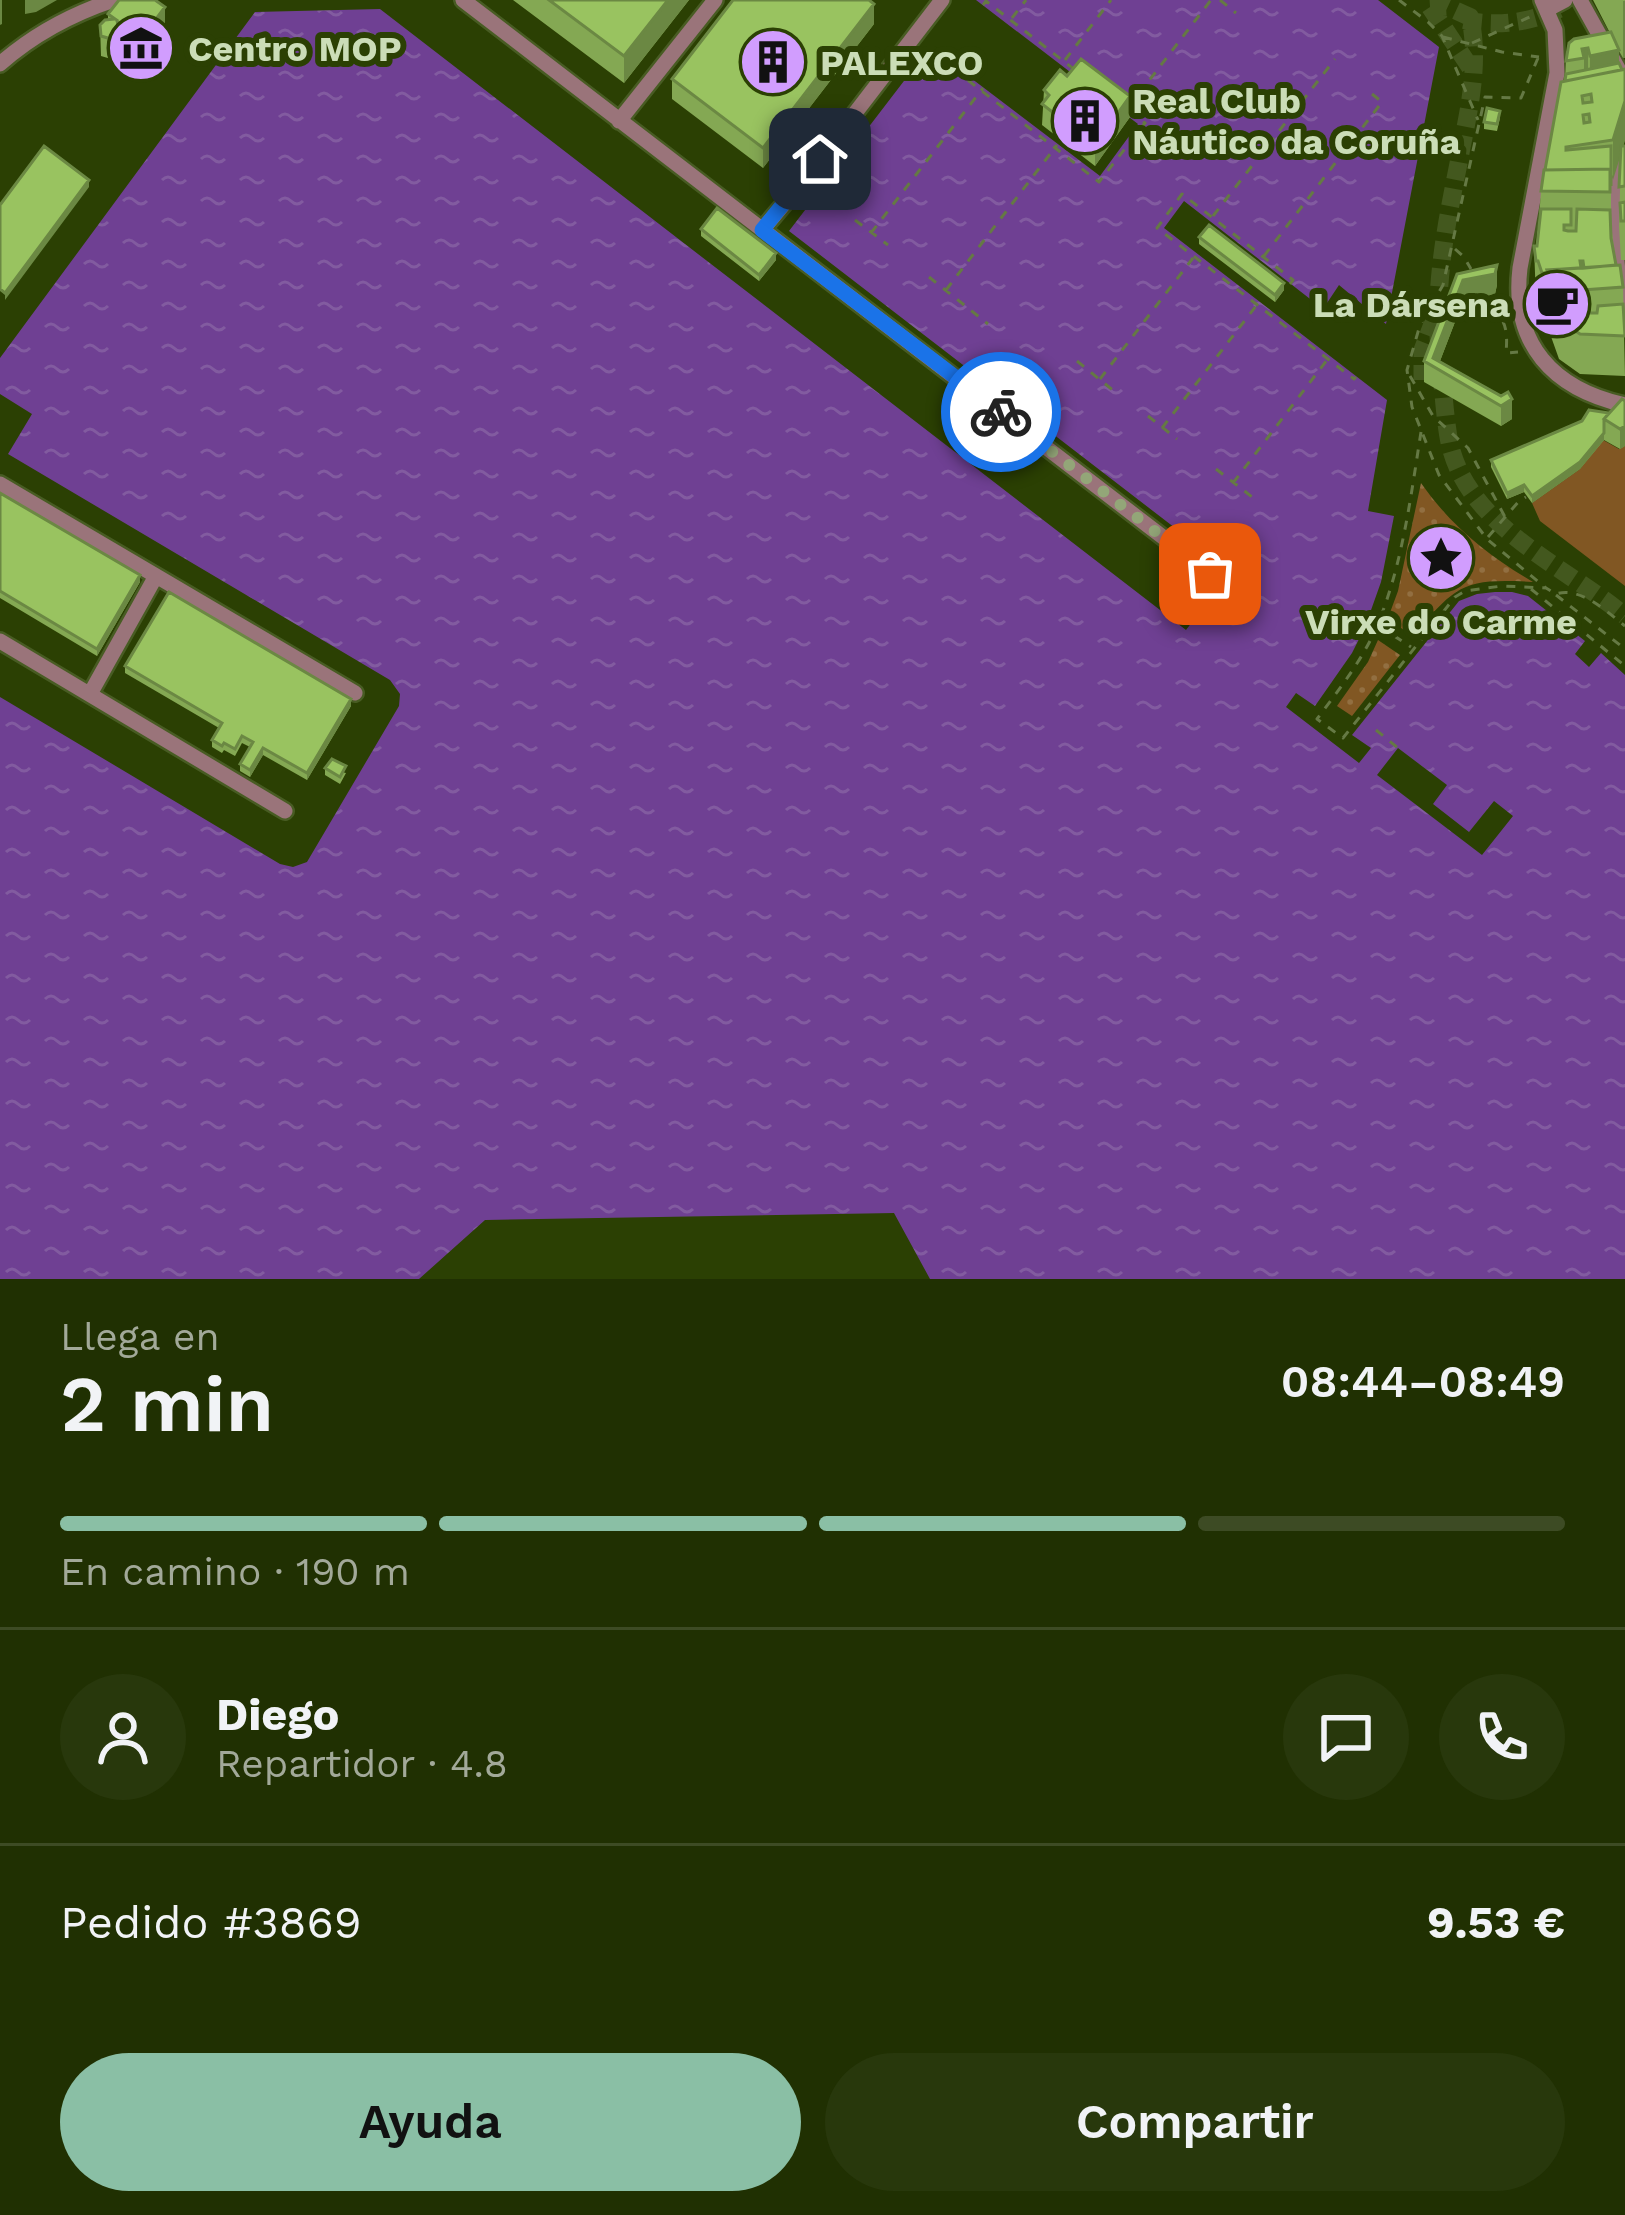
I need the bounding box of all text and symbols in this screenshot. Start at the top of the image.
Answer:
museum icon: Centro MOP [106,13,176,83]
building icon: PALEXCO [738,27,808,97]
place label: Centro MOP [188,28,402,70]
place label: PALEXCO [820,42,983,84]
place label: Real Club Náutico da Coruña [1132,80,1461,163]
building icon: Real Club Náutico da Coruña [1050,86,1120,156]
pin [769,108,871,210]
icon: home [787,126,853,192]
cafe icon: La Dársena [1522,269,1592,339]
place label: La Dársena [1313,284,1510,326]
courier [941,352,1061,472]
icon: bike [968,379,1034,445]
pin [1159,523,1261,625]
place icon: Virxe do Carme [1406,523,1476,593]
icon: bag [1177,541,1243,607]
place label: Virxe do Carme [1305,601,1577,643]
text: Llega en [60,1314,220,1359]
text: 08:44–08:49 [1281,1355,1565,1408]
text: 2 min [60,1358,274,1450]
text: En camino · 190 m [60,1549,410,1594]
button: person [60,1674,186,1800]
button: chat [1283,1674,1409,1800]
button: phone [1439,1674,1565,1800]
text: Diego [216,1688,340,1741]
text: Repartidor · 4.8 [216,1741,508,1786]
text: Pedido #3869 [60,1896,362,1949]
text: 9.53 € [1427,1896,1565,1949]
button: Ayuda [60,2053,801,2191]
button: Compartir [825,2053,1565,2191]

